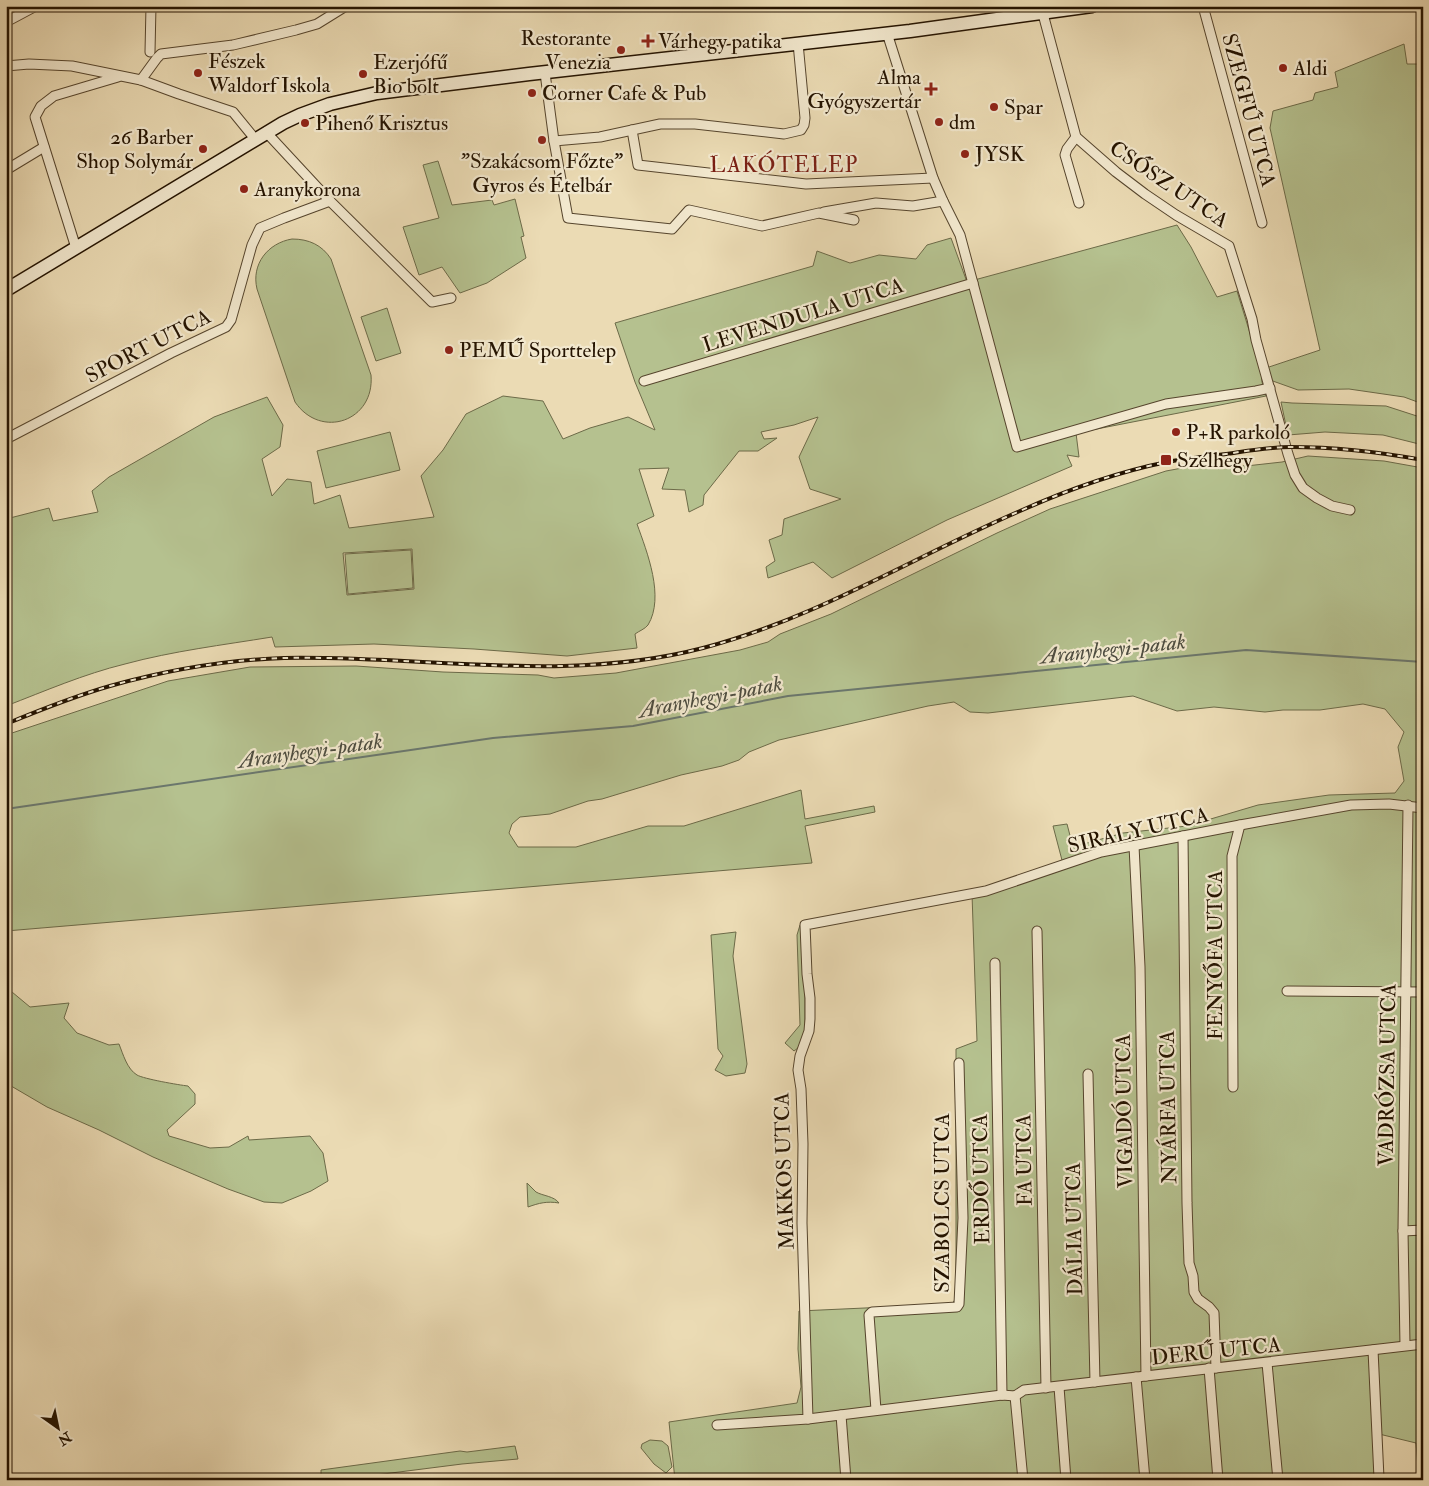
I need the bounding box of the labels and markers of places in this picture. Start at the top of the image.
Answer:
place label: Restorante Venezia [521,25,611,76]
place label: Várhegy patika [658,28,782,55]
marker: Várhegy patika [642,35,654,47]
marker: Restorante Venezia [615,44,627,56]
place label: Fészek Waldorf Iskola [207,48,331,99]
place label: Ezerjófű Bio bolt [373,49,448,100]
place label: Aldi [1292,55,1328,82]
marker: Aldi [1277,62,1289,74]
place label: Alma Gyógyszertár [807,64,921,115]
marker: Fészek Waldorf Iskola [192,67,204,79]
marker: Ezerjófű Bio bolt [357,68,369,80]
place label: Corner Cafe & Pub [542,80,706,107]
marker: Alma Gyógyszertár [925,83,937,95]
marker: Corner Cafe & Pub [526,87,538,99]
place label: Spar [1004,94,1043,121]
marker: Spar [988,101,1000,113]
place label: dm [949,109,976,136]
place label: Pihenő Krisztus [315,110,448,137]
marker: dm [933,116,945,128]
marker: Pihenő Krisztus [299,117,311,129]
place label: 26 Barber Shop Solymár [76,124,193,175]
marker: "Szakácsom Főzte" Gyros és Ételbár [536,134,548,146]
place label: JYSK [974,141,1025,168]
marker: 26 Barber Shop Solymár [197,143,209,155]
place label: "Szakácsom Főzte" Gyros és Ételbár [461,148,623,199]
marker: JYSK [959,148,971,160]
place label: Aranykorona [253,176,361,203]
marker: Aranykorona [238,183,250,195]
place label: PEMŰ Sporttelep [459,337,616,364]
marker: PEMŰ Sporttelep [443,344,455,356]
place label: P+R parkoló [1186,419,1290,446]
marker: P+R parkoló [1170,426,1182,438]
place label: Szélhegy [1177,447,1253,474]
marker: Szélhegy [1159,453,1173,467]

